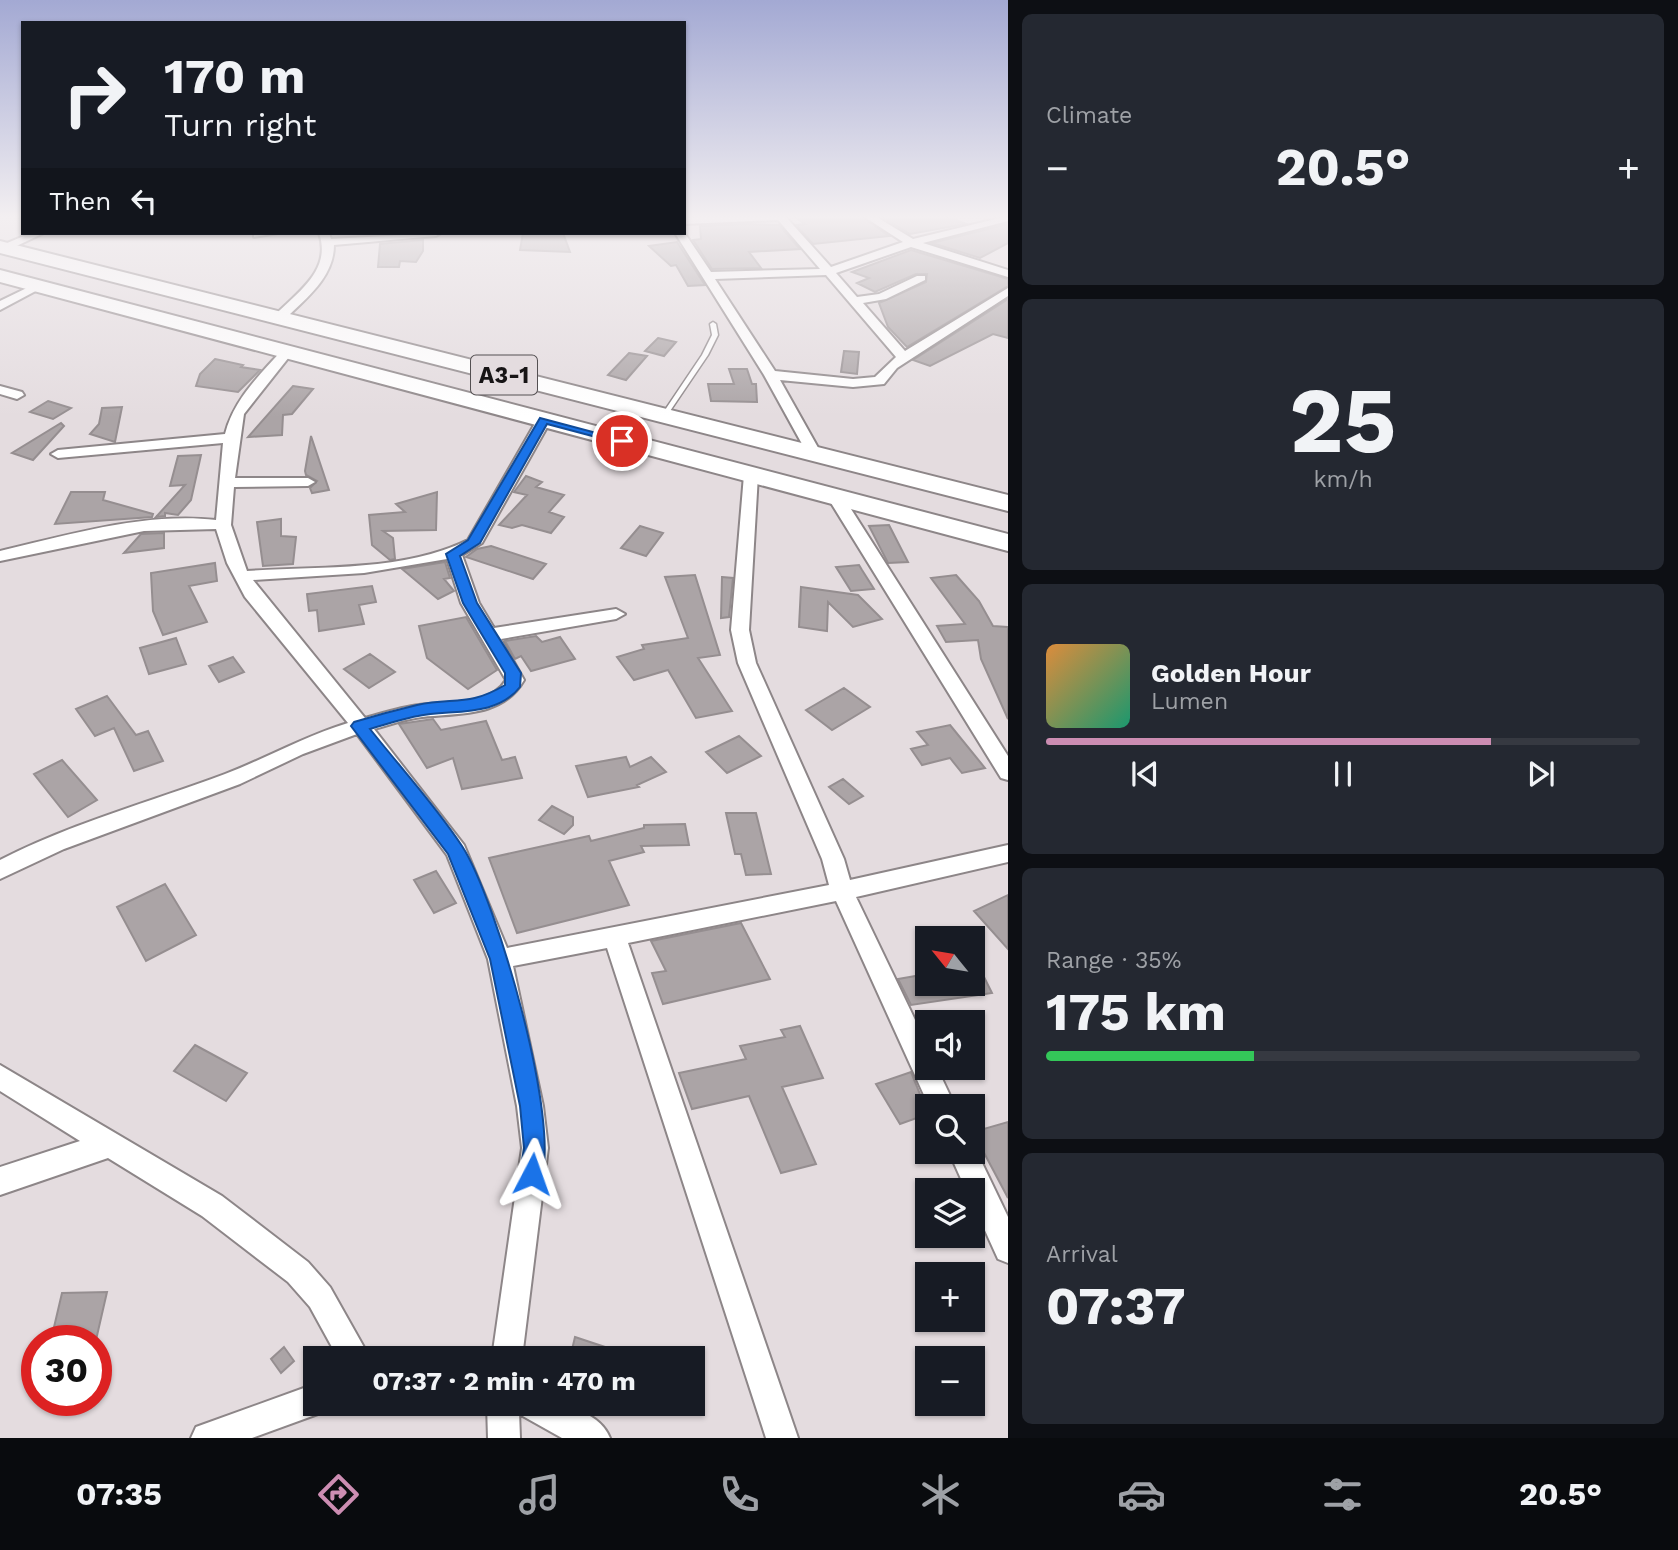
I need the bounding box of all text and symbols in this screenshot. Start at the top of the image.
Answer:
text: 170 m [164,47,305,105]
icon: right [49,49,140,140]
text: Climate [1046,102,1132,129]
text: Turn right [164,106,316,144]
text: 20.5° [1275,137,1411,198]
text: − [1046,146,1069,190]
text: + [1617,146,1640,190]
icon: left [125,182,163,220]
text: Then [49,186,111,216]
road number: A3-1 [471,356,537,394]
text: 25 [1289,367,1397,474]
pin [592,411,652,471]
icon: arrive [603,422,641,460]
text: km/h [1313,466,1373,493]
text: Golden Hour [1151,658,1311,688]
text: Lumen [1151,688,1228,715]
icon: previous [1126,755,1164,793]
icon: pause [1324,755,1362,793]
icon: next [1522,755,1560,793]
north arrow [915,926,985,996]
map controls [915,926,985,1416]
text: Range · 35% [1046,947,1181,974]
text: 175 km [1046,982,1226,1043]
button: sound [915,1010,985,1080]
button: search [915,1094,985,1164]
position arrow [495,1137,569,1211]
button: layers [915,1178,985,1248]
text: Arrival [1046,1241,1118,1268]
button: + [915,1262,985,1332]
text: 07:37 [1046,1276,1186,1337]
speed limit sign: 30 [21,1325,112,1416]
button: − [915,1346,985,1416]
text: 07:37 · 2 min · 470 m [372,1366,636,1396]
icon: directions [314,1470,363,1519]
icon: music [515,1470,564,1519]
icon: phone [715,1470,764,1519]
icon: climate [916,1470,965,1519]
icon: car [1117,1470,1166,1519]
icon: filters [1318,1470,1367,1519]
text: 07:35 [76,1475,162,1513]
text: 20.5° [1519,1475,1602,1513]

